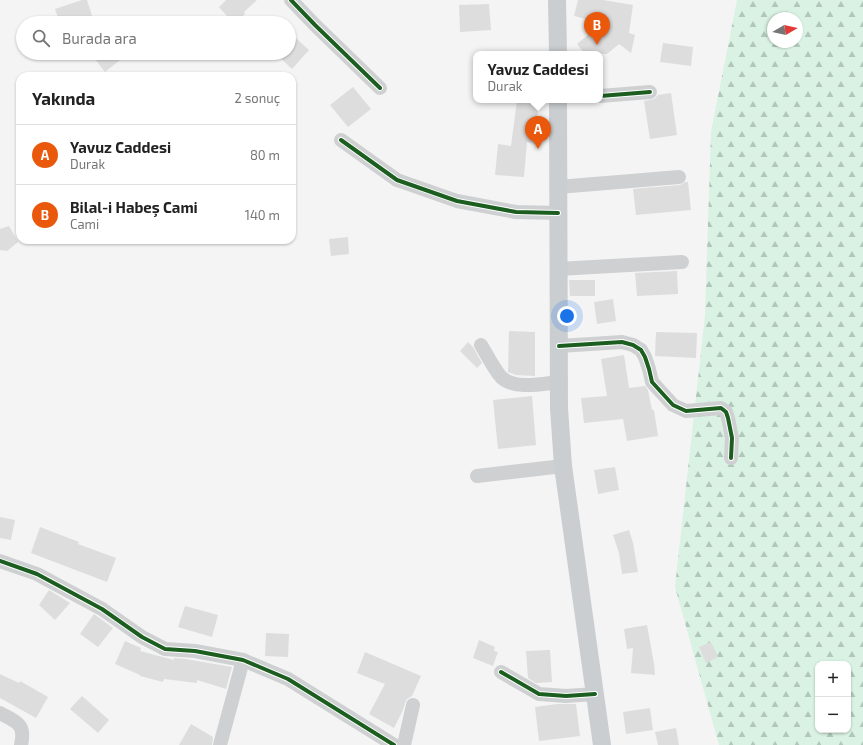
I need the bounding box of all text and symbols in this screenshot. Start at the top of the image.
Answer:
pin: B [584,12,610,45]
north arrow [767,12,803,48]
search box [16,16,296,60]
icon: search [30,27,52,49]
text: Burada ara [62,29,137,47]
popup [473,51,603,103]
text: Yavuz Caddesi [487,60,589,78]
text: Durak [487,78,522,94]
text: Yakında [32,88,95,108]
text: 2 sonuç [234,90,280,106]
pin: A [525,116,551,149]
text: Yavuz Caddesi [70,138,171,156]
text: A [41,147,49,163]
text: 80 m [250,147,280,163]
text: Durak [70,156,105,172]
text: Bilal-i Habeş Cami [70,198,198,216]
text: B [41,207,49,223]
text: 140 m [245,207,280,223]
text: Cami [70,216,99,232]
your location [557,306,577,326]
map controls [815,661,851,733]
button: + [815,661,851,697]
button: − [815,697,851,733]

